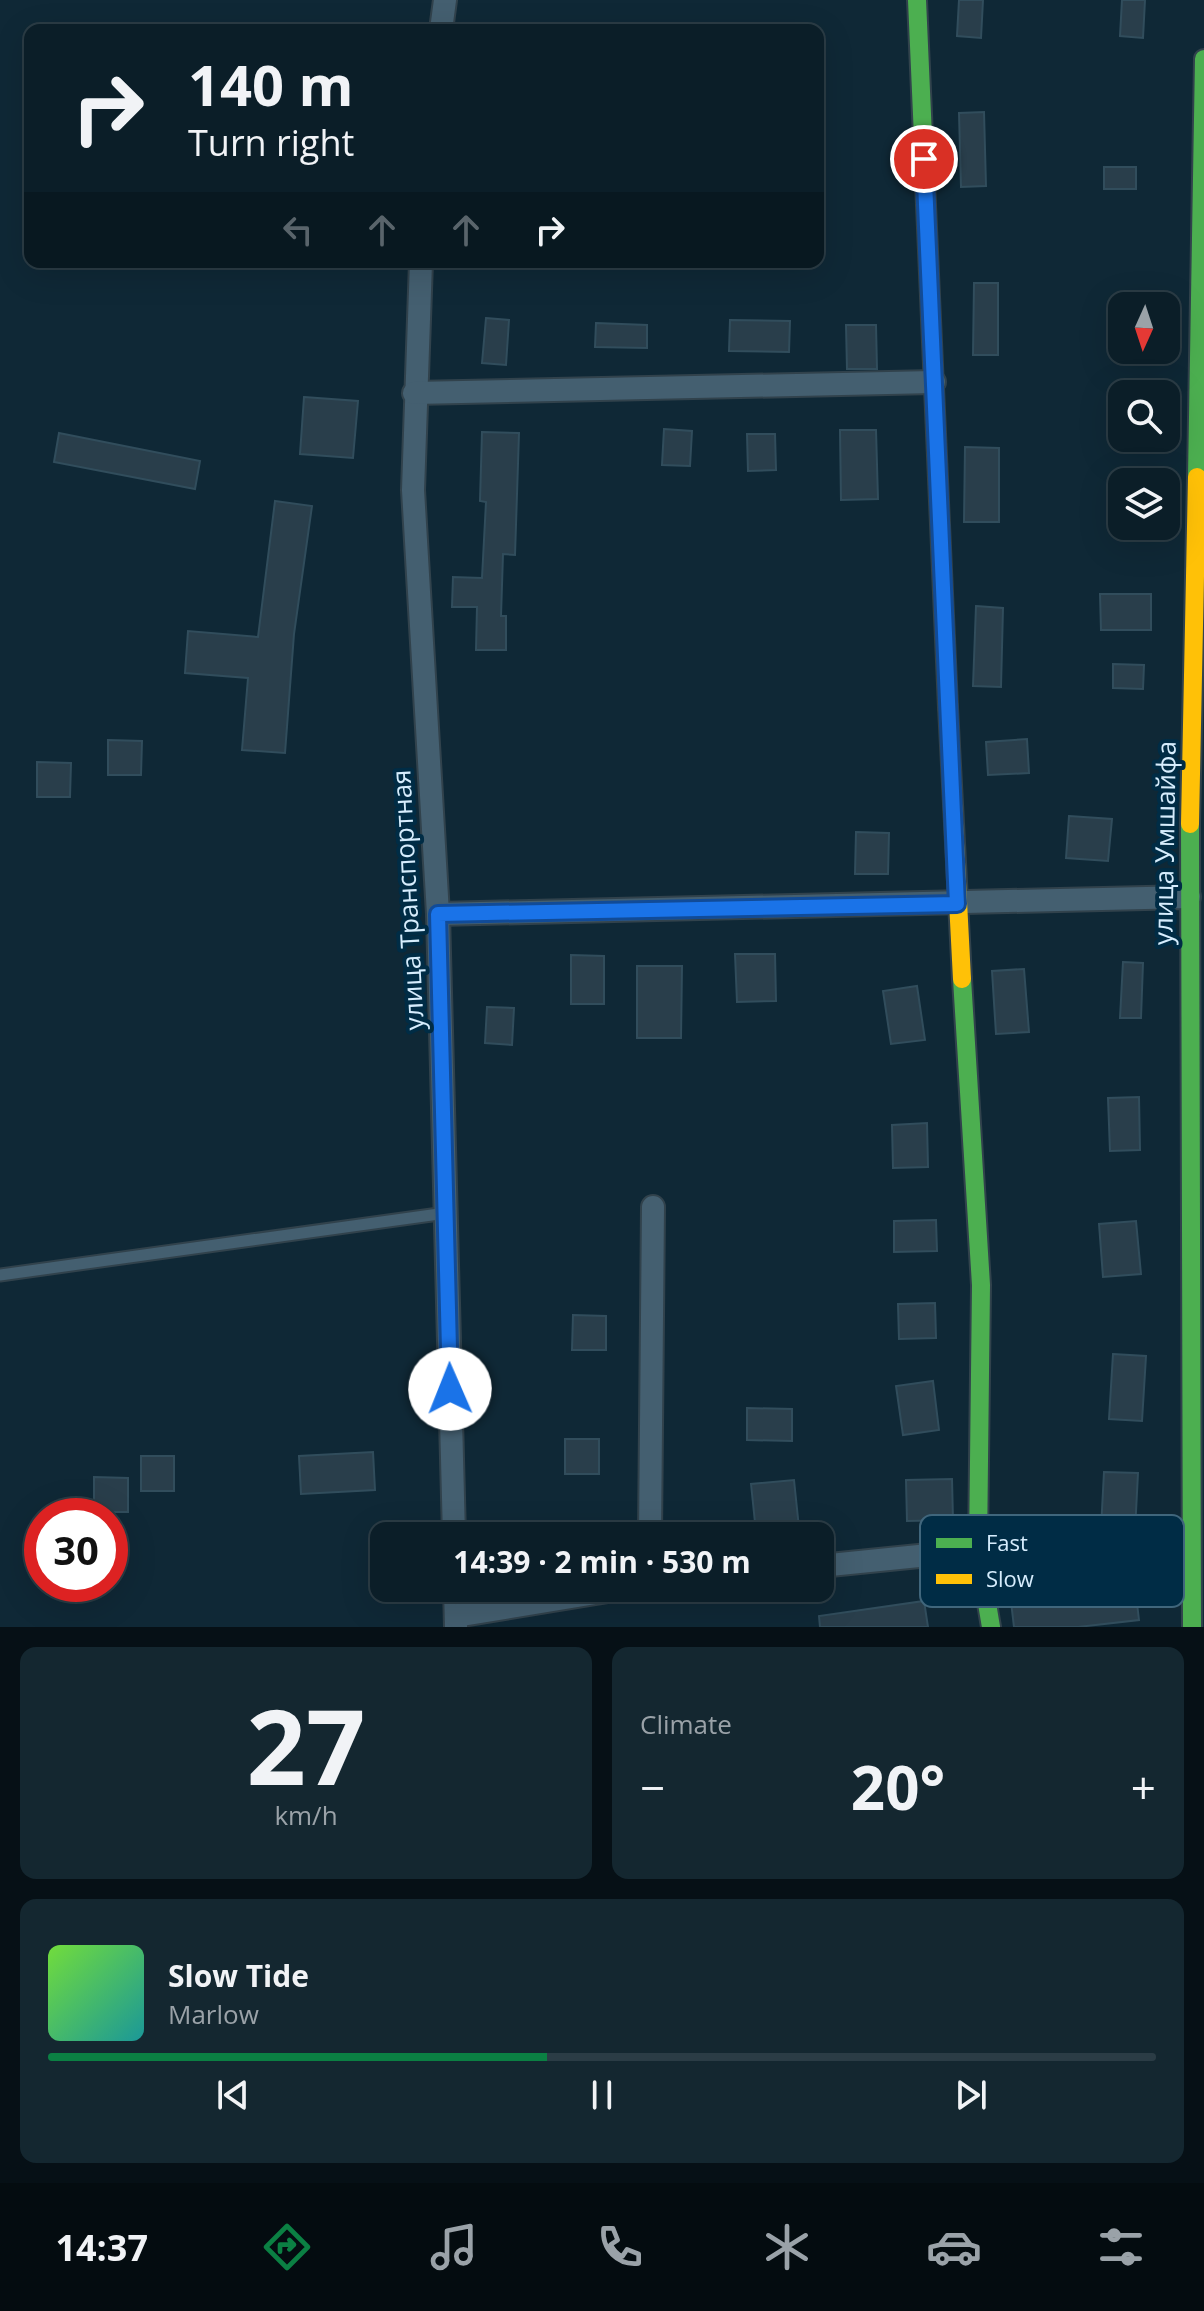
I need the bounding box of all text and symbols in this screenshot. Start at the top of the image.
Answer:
text: 140 m [188,46,354,122]
icon: right [56,56,160,160]
text: Turn right [188,118,354,167]
pin [890,125,958,193]
icon: arrive [902,137,946,181]
icon: left [276,208,320,252]
icon: ahead [360,208,404,252]
icon: ahead [444,208,488,252]
icon: right [528,208,572,252]
north arrow [1108,292,1180,364]
map controls [1108,292,1180,540]
button: search [1108,380,1180,452]
button: layers [1108,468,1180,540]
street label: улица Умшайфа [1144,741,1184,945]
street label: улица Транспортная [382,769,432,1031]
position arrow [408,1347,492,1431]
speed limit sign: 30 [24,1498,128,1602]
legend [920,1515,1184,1607]
text: Fast [986,1527,1028,1557]
text: 14:39 · 2 min · 530 m [453,1541,751,1582]
text: Slow [986,1563,1034,1593]
text: 27 [247,1674,365,1815]
text: Climate [640,1706,732,1742]
text: 20° [851,1746,945,1828]
text: − [640,1757,665,1817]
text: + [1131,1757,1156,1817]
text: km/h [274,1797,338,1833]
text: Slow Tide [168,1955,309,1996]
text: Marlow [168,1996,259,2032]
icon: previous [211,2073,255,2117]
icon: pause [580,2073,624,2117]
icon: next [949,2073,993,2117]
icon: directions [259,2219,315,2275]
icon: music [426,2219,482,2275]
icon: phone [592,2219,648,2275]
icon: climate [759,2219,815,2275]
icon: car [926,2219,982,2275]
icon: filters [1093,2219,1149,2275]
text: 14:37 [55,2223,148,2272]

